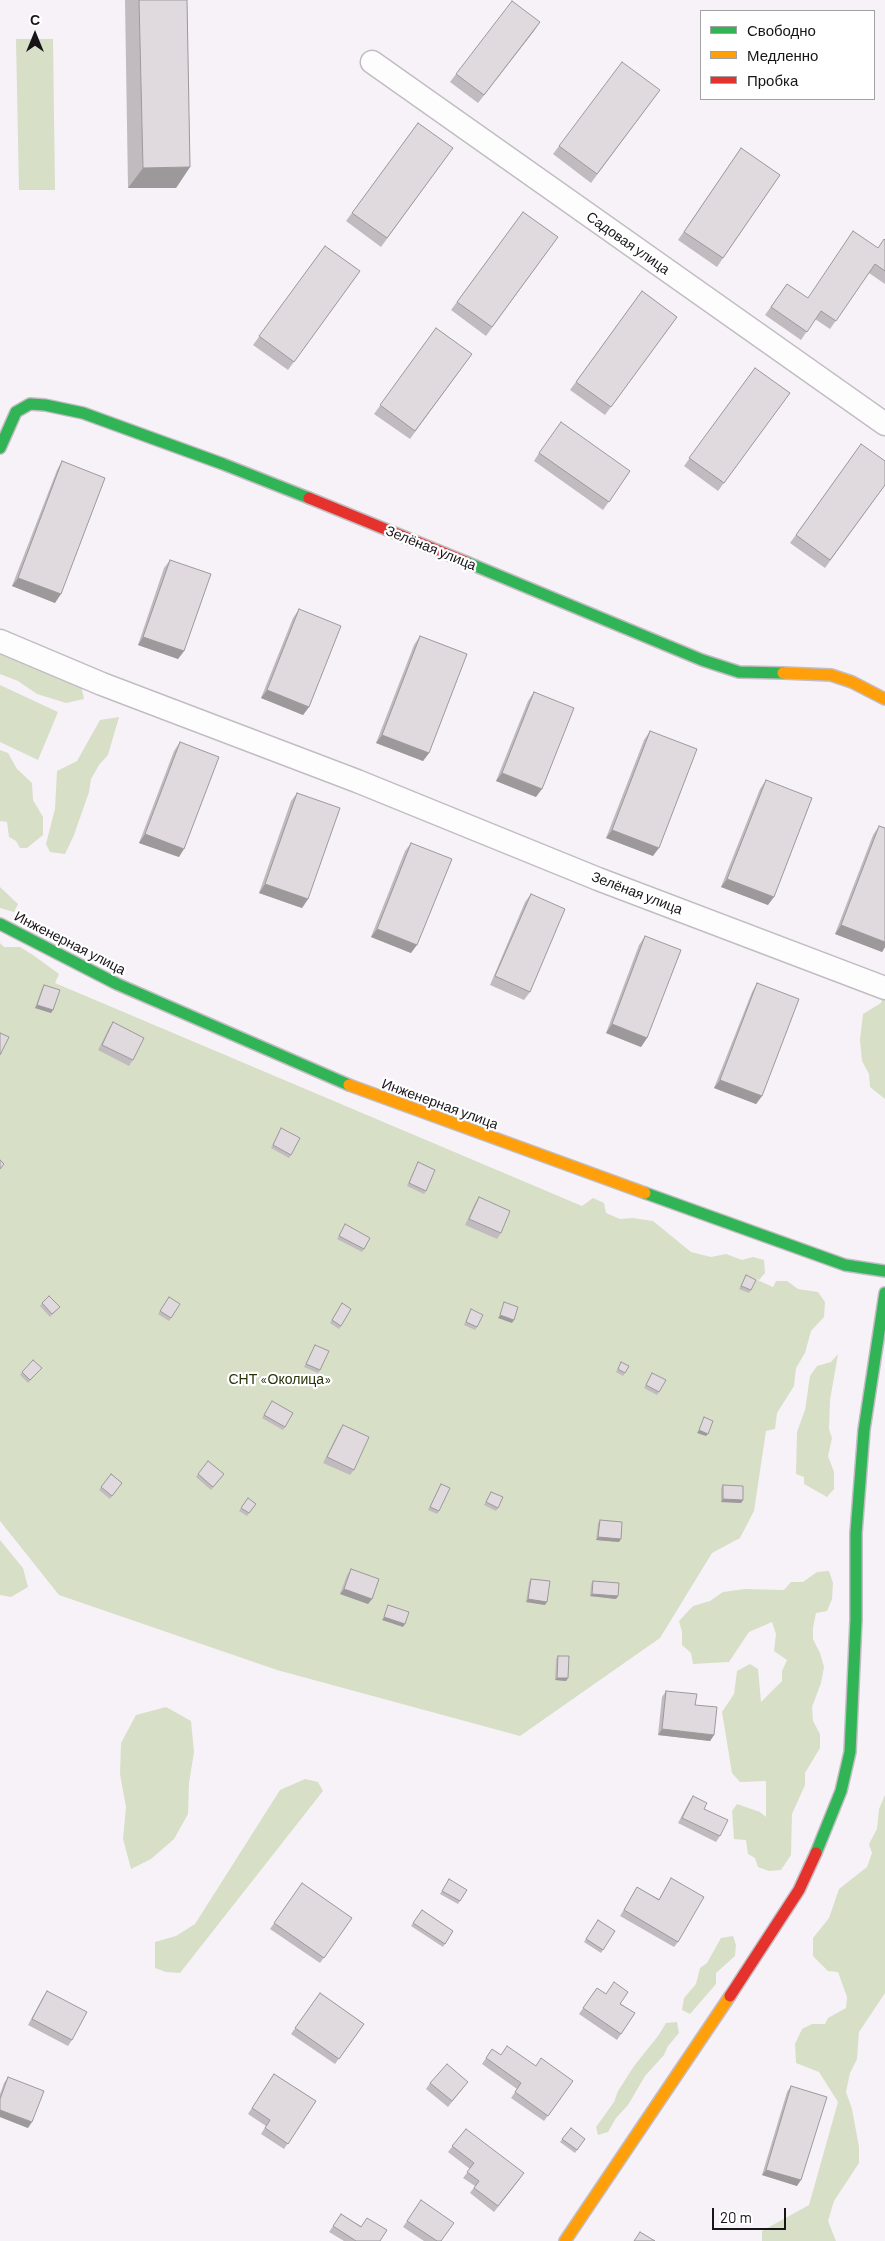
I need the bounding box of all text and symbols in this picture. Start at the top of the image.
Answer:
north arrow [10,10,60,60]
legend [700,10,875,100]
text: С [30,11,40,28]
text: Свободно [747,21,816,39]
text: Медленно [747,46,818,64]
text: Пробка [747,71,798,89]
street label: Садовая улица [583,208,673,278]
street label: Зелёная улица [383,522,479,574]
street label: Зелёная улица [589,868,685,918]
street label: Инженерная улица [12,908,128,978]
street label: Инженерная улица [380,1075,500,1133]
park label: СНТ «Околица» [228,1371,332,1387]
scale bar [715,2198,789,2230]
text: 20 m [720,2208,752,2226]

